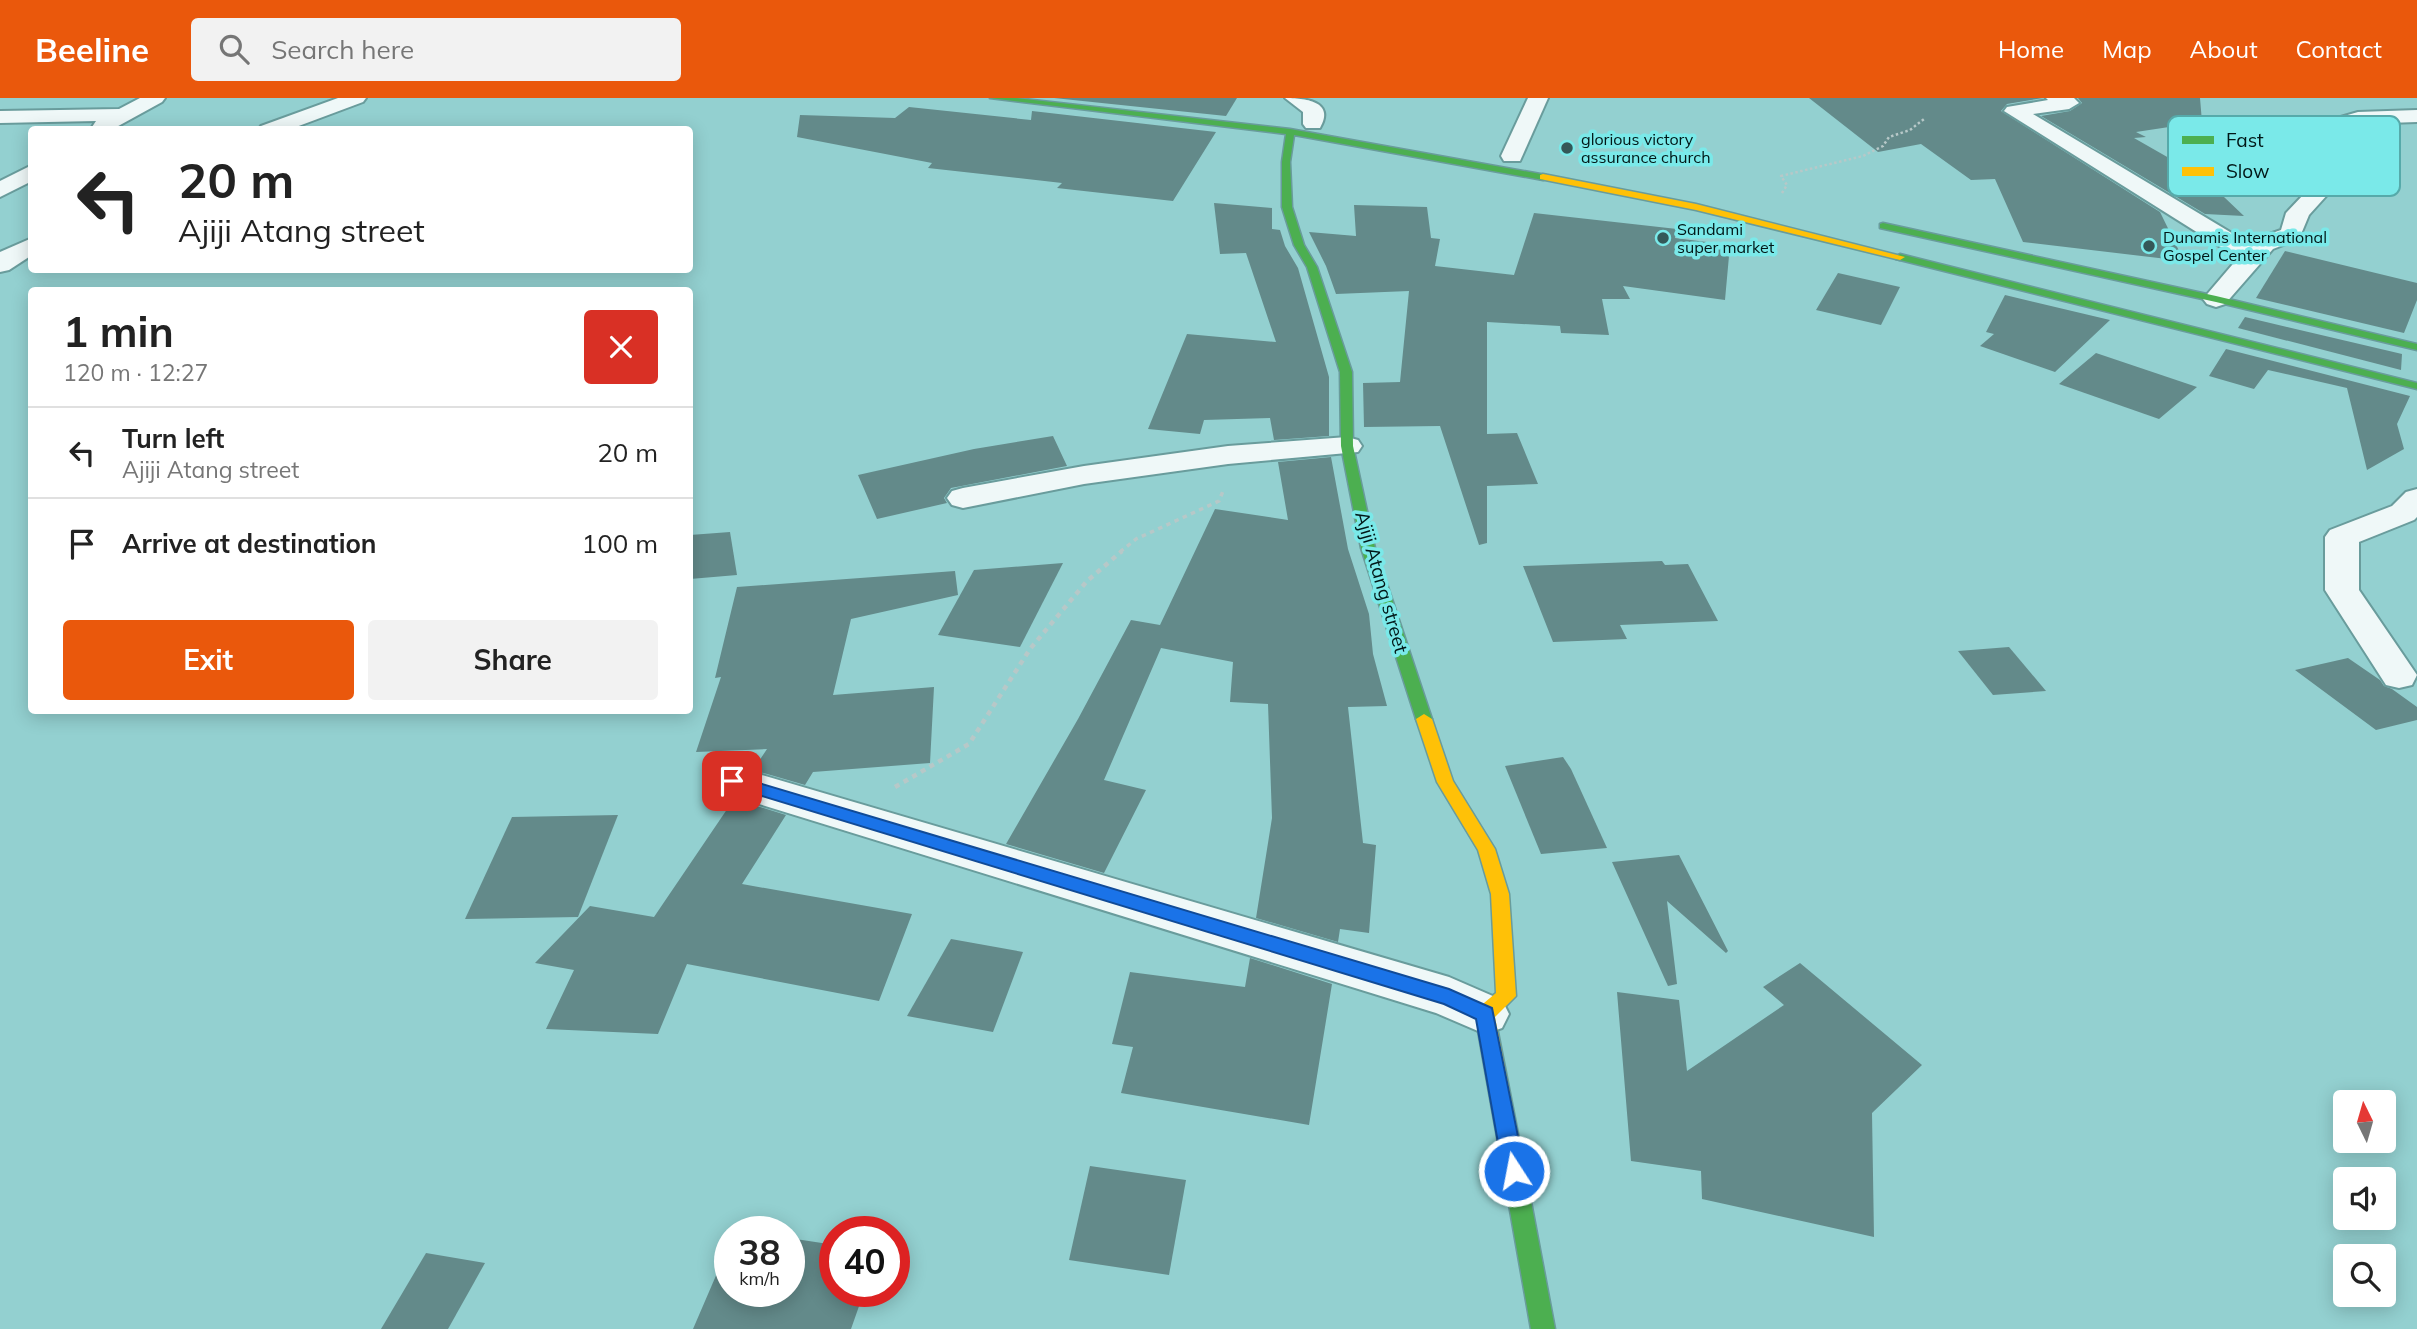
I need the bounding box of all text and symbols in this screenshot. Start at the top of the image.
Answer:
search box [191,18,681,81]
text: Beeline [35,29,149,70]
icon: search [215,30,253,68]
text: Search here [271,33,414,66]
text: Home [1998,34,2064,64]
text: Map [2102,34,2152,64]
text: About [2190,34,2258,64]
text: Contact [2296,34,2382,64]
legend [2168,116,2400,196]
text: Fast [2226,128,2264,152]
place label: glorious victory assurance church [1581,129,1711,167]
marker: glorious victory assurance church [1559,140,1575,156]
text: 20 m [178,149,294,210]
icon: left [63,154,154,245]
text: Slow [2226,159,2270,183]
text: Ajiji Atang street [178,210,425,250]
place label: Sandami super market [1677,219,1775,257]
place label: Dunamis International Gospel Center [2163,227,2327,265]
marker: Sandami super market [1655,230,1671,246]
marker: Dunamis International Gospel Center [2141,238,2157,254]
text: 1 min [63,305,174,358]
button: close [584,310,658,384]
text: 120 m · 12:27 [63,358,208,387]
text: Turn left [122,422,224,455]
icon: left [63,434,101,472]
text: 20 m [597,436,658,469]
text: Ajiji Atang street [122,455,299,484]
street label: Ajiji Atang street [1350,508,1414,656]
icon: arrive [63,525,101,563]
text: Arrive at destination [122,527,377,560]
text: 100 m [582,527,658,560]
button: Exit [63,620,354,700]
button: Share [368,620,658,700]
pin [702,751,762,811]
icon: arrive [713,762,751,800]
north arrow [2333,1090,2396,1153]
map controls [2333,1090,2396,1307]
position arrow [1477,1134,1551,1208]
button: sound [2333,1167,2396,1230]
speed limit sign: 40 [819,1216,910,1307]
text: 38 [738,1230,781,1274]
button: search [2333,1244,2396,1307]
text: km/h [739,1267,780,1290]

